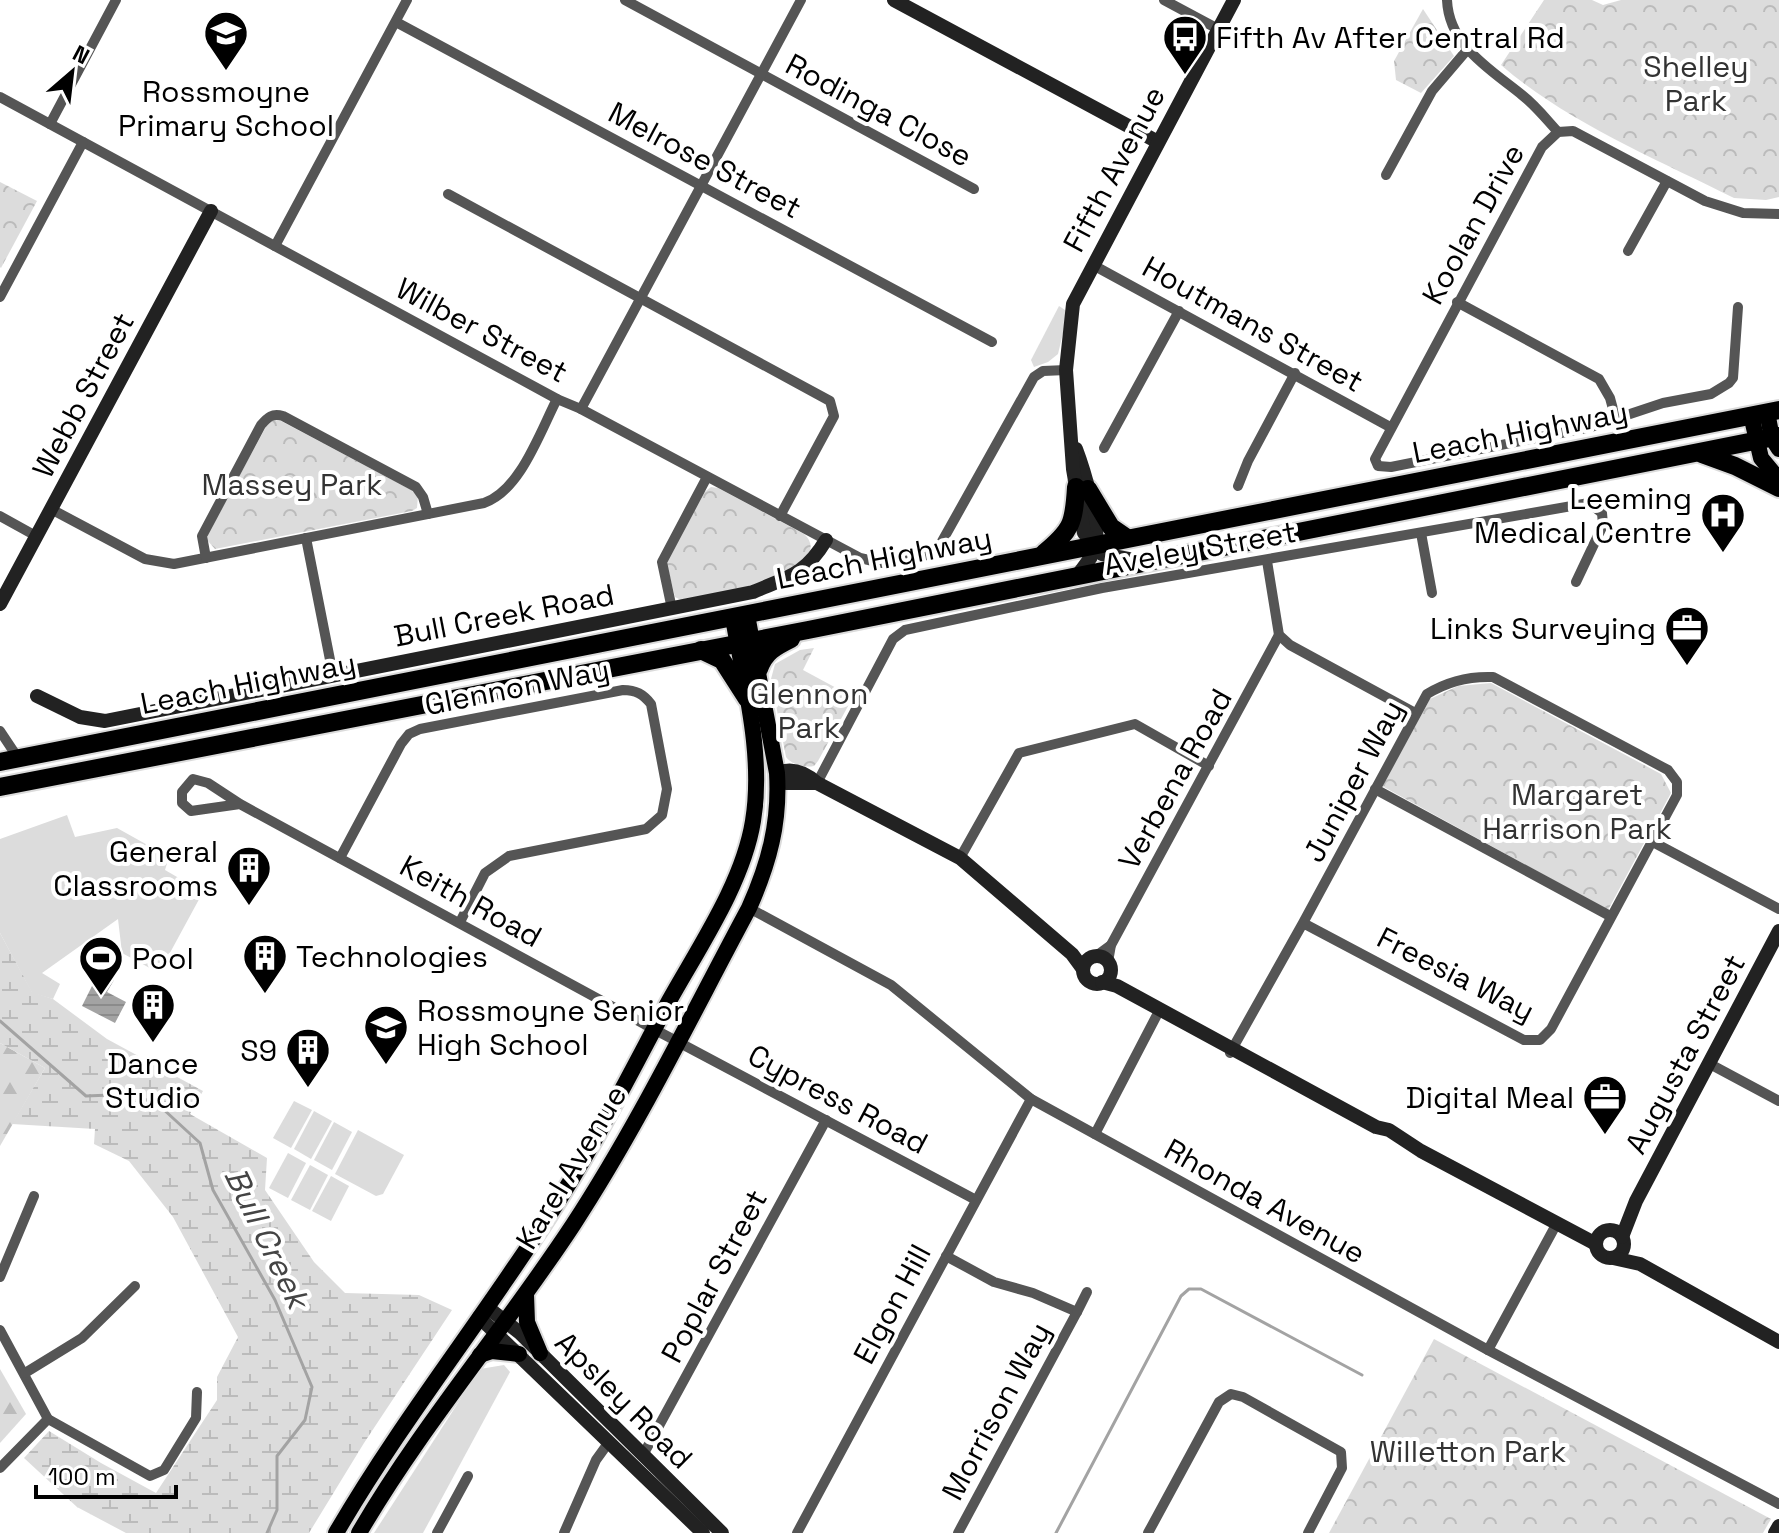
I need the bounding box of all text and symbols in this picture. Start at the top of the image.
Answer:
school or university icon: Rossmoyne Primary School [202,9,250,72]
bus stop icon: Fifth Av After Central Rd [1161,13,1209,76]
place label: Fifth Av After Central Rd [1216,18,1565,57]
north arrow [32,32,112,112]
text: N [68,39,94,70]
street label: Rodinga Close [779,45,979,175]
park label: Shelley Park [1643,47,1749,120]
place label: Rossmoyne Primary School [118,72,334,145]
street label: Fifth Avenue [1054,80,1174,258]
street label: Melrose Street [602,93,808,227]
street label: Koolan Drive [1413,137,1533,311]
street label: Houtmans Street [1136,247,1370,401]
street label: Wilber Street [390,268,574,392]
street label: Webb Street [23,306,143,484]
street label: Leach Highway [1409,392,1631,472]
park label: Massey Park [202,465,382,504]
place label: Leeming Medical Centre [1474,479,1692,552]
hospital icon: Leeming Medical Centre [1699,491,1747,554]
street label: Aveley Street [1101,512,1299,584]
street label: Leach Highway [773,518,995,598]
street label: Bull Creek Road [391,575,617,655]
office icon: Links Surveying [1663,604,1711,667]
place label: Links Surveying [1430,609,1656,648]
street label: Leach Highway [137,643,359,723]
street label: Glennon Way [421,650,613,724]
park label: Glennon Park [750,674,868,747]
street label: Verbena Road [1109,682,1241,876]
street label: Juniper Way [1294,693,1412,869]
park label: Margaret Harrison Park [1482,775,1672,848]
place label: General Classrooms [53,832,218,905]
building icon: General Classrooms [225,844,273,907]
street label: Keith Road [393,846,549,956]
street label: Freesia Way [1371,918,1541,1030]
building icon: Technologies [241,932,289,995]
sports icon: Pool [77,934,125,997]
place label: Technologies [296,937,488,976]
place label: Pool [132,939,194,978]
street label: Augusta Street [1616,947,1754,1161]
building icon: Dance Studio [129,981,177,1044]
place label: Rossmoyne Senior High School [417,991,684,1064]
school or university icon: Rossmoyne Senior High School [362,1003,410,1066]
building icon: S9 [284,1026,332,1089]
place label: S9 [240,1031,277,1070]
street label: Cypress Road [741,1035,935,1163]
place label: Dance Studio [105,1044,201,1117]
office icon: Digital Meal [1581,1073,1629,1136]
street label: Karel Avenue [507,1078,635,1256]
place label: Digital Meal [1406,1078,1574,1117]
street label: Rhonda Avenue [1158,1130,1372,1272]
water label: Bull Creek [216,1161,320,1318]
street label: Poplar Street [652,1183,776,1369]
street label: Elgon Hill [844,1238,940,1370]
street label: Morrison Way [933,1315,1059,1507]
street label: Apsley Road [547,1323,701,1477]
park label: Willetton Park [1370,1432,1566,1471]
scale bar [36,1449,176,1499]
text: 100 m [48,1461,116,1492]

